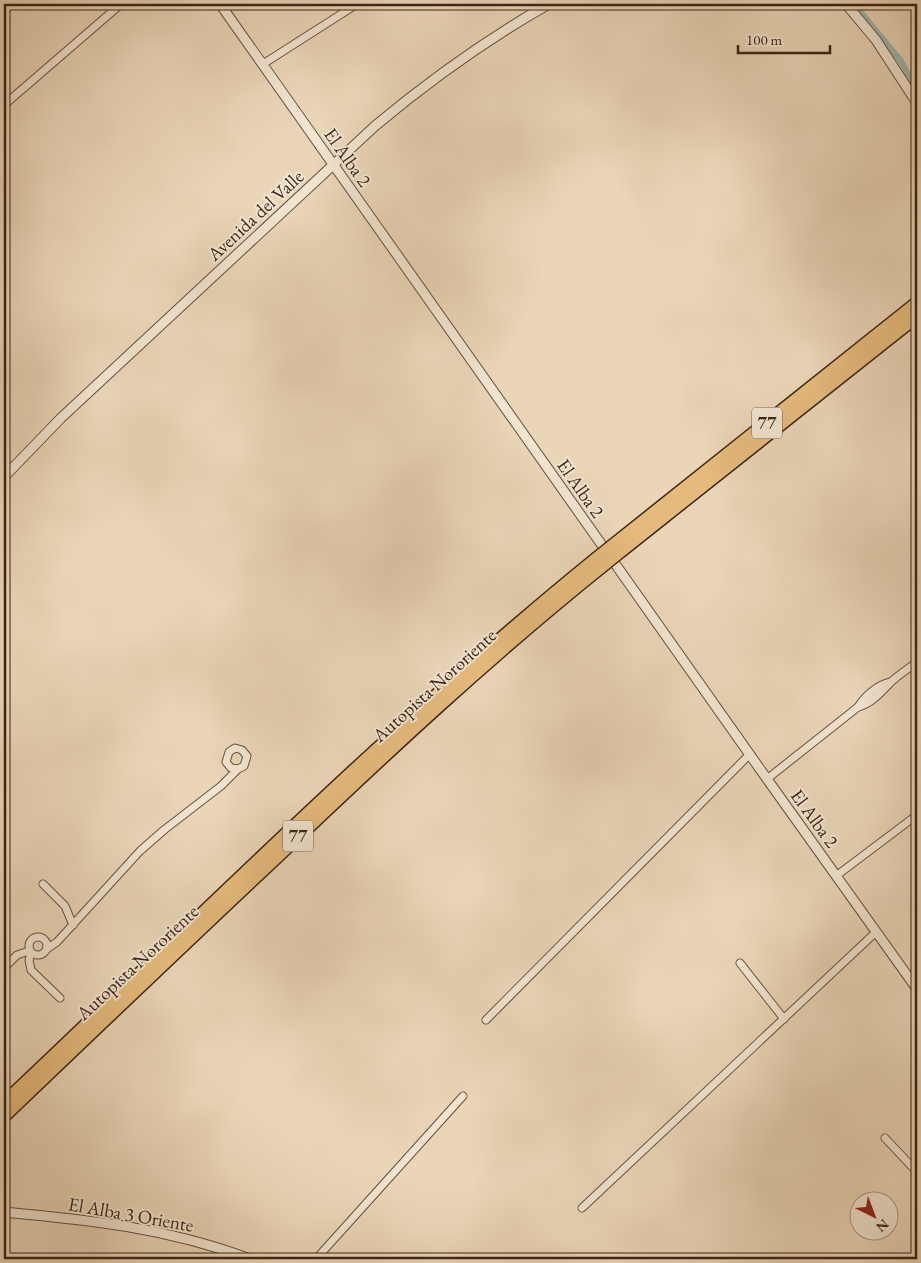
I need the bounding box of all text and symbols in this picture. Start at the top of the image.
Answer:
scale bar [738,22,831,54]
text: 100 m [746,30,783,49]
street label: El Alba 2 [318,123,377,192]
street label: Avenida del Valle [201,164,309,267]
road number: 77 [752,408,782,438]
street label: El Alba 2 [551,454,610,523]
street label: Autopista Nororiente [366,623,502,748]
street label: El Alba 2 [785,784,844,853]
road number: 77 [283,820,313,851]
street label: Autopista Nororiente [70,899,204,1026]
north arrow [848,1190,898,1240]
street label: El Alba 3 Oriente [66,1191,196,1238]
text: N [872,1215,893,1237]

